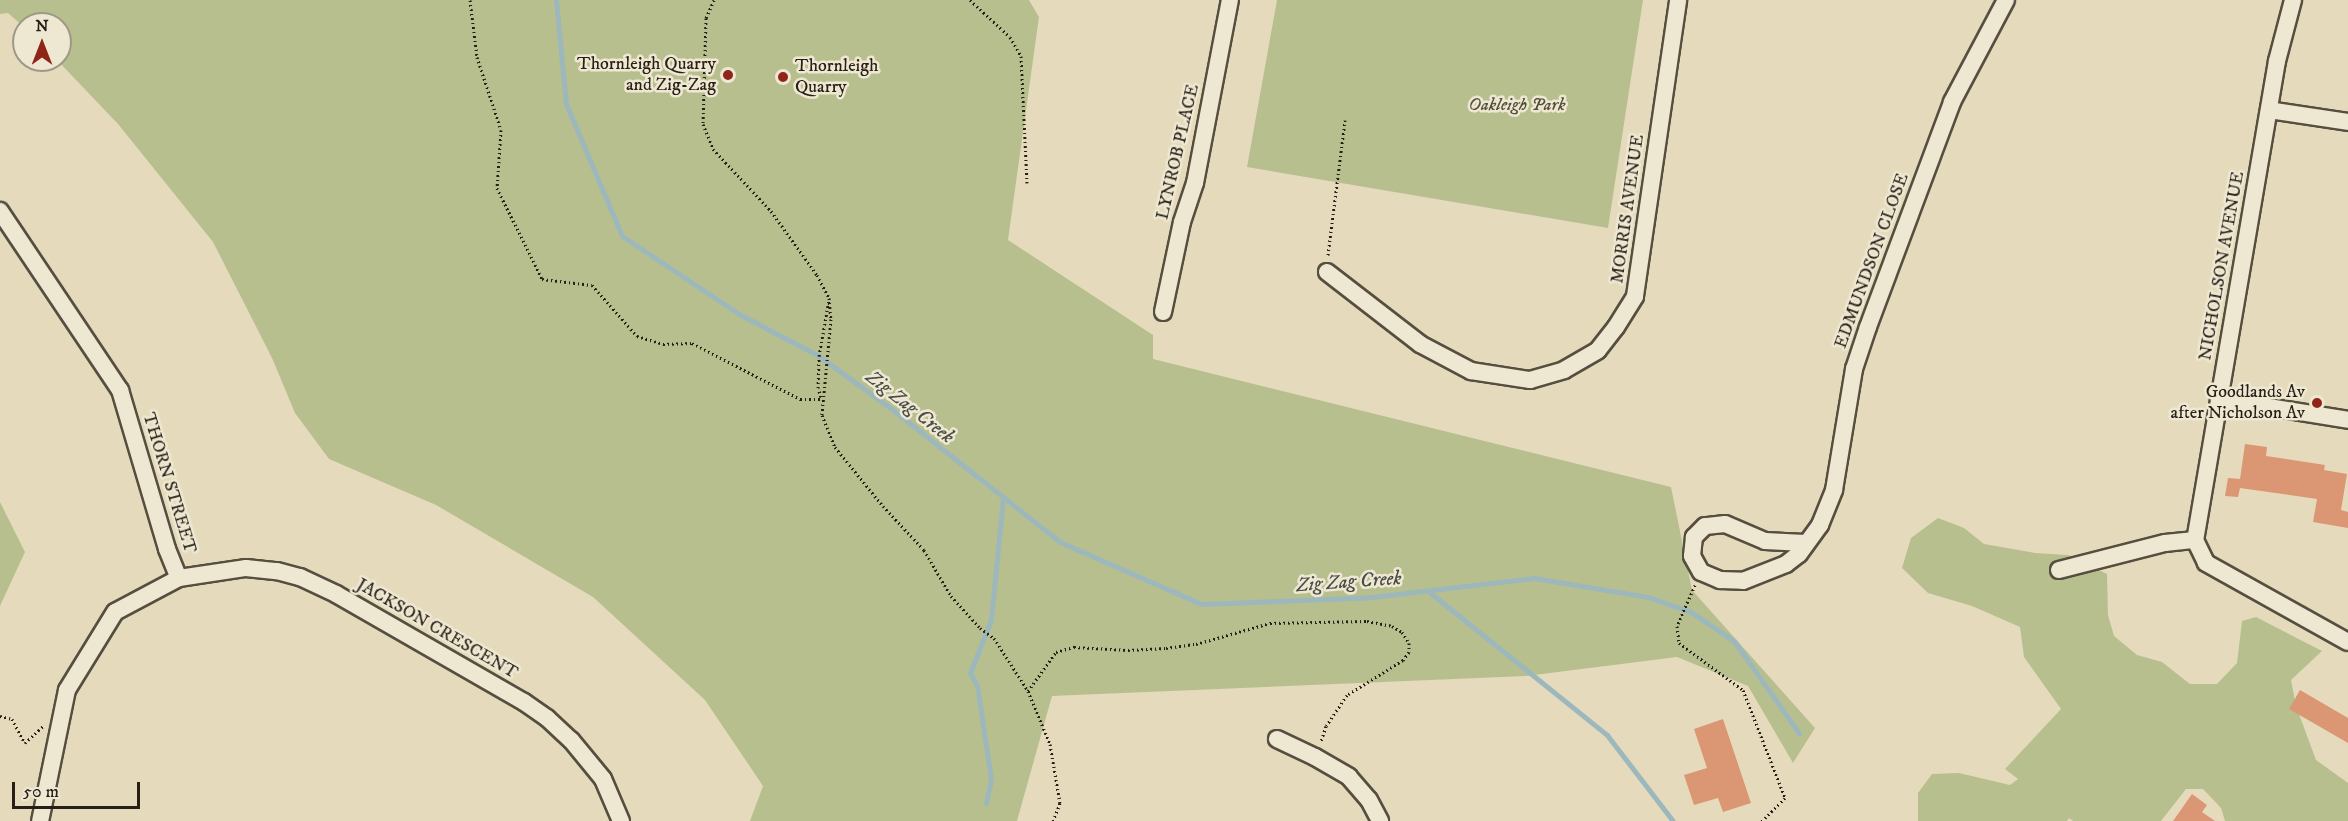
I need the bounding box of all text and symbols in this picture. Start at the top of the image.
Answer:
north arrow [12,12,72,72]
text: N [35,16,49,36]
place label: Thornleigh Quarry and Zig-Zag [577,54,716,97]
place label: Thornleigh Quarry [795,56,878,98]
marker: Thornleigh Quarry and Zig-Zag [721,68,735,82]
marker: Thornleigh Quarry [776,70,790,84]
street label: LYNROB PLACE [1152,82,1204,222]
park label: Oakleigh Park [1469,94,1565,116]
street label: MORRIS AVENUE [1607,133,1649,285]
street label: EDMUNDSON CLOSE [1830,170,1914,352]
street label: NICHOLSON AVENUE [2195,170,2249,362]
water label: Zig Zag Creek [861,365,959,449]
place label: Goodlands Av after Nicholson Av [2171,382,2305,424]
marker: Goodlands Av after Nicholson Av [2310,396,2324,410]
street label: THORN STREET [137,410,201,556]
water label: Zig Zag Creek [1296,566,1402,598]
street label: JACKSON CRESCENT [353,574,521,684]
scale bar [15,770,142,808]
text: 50 m [23,781,59,803]

